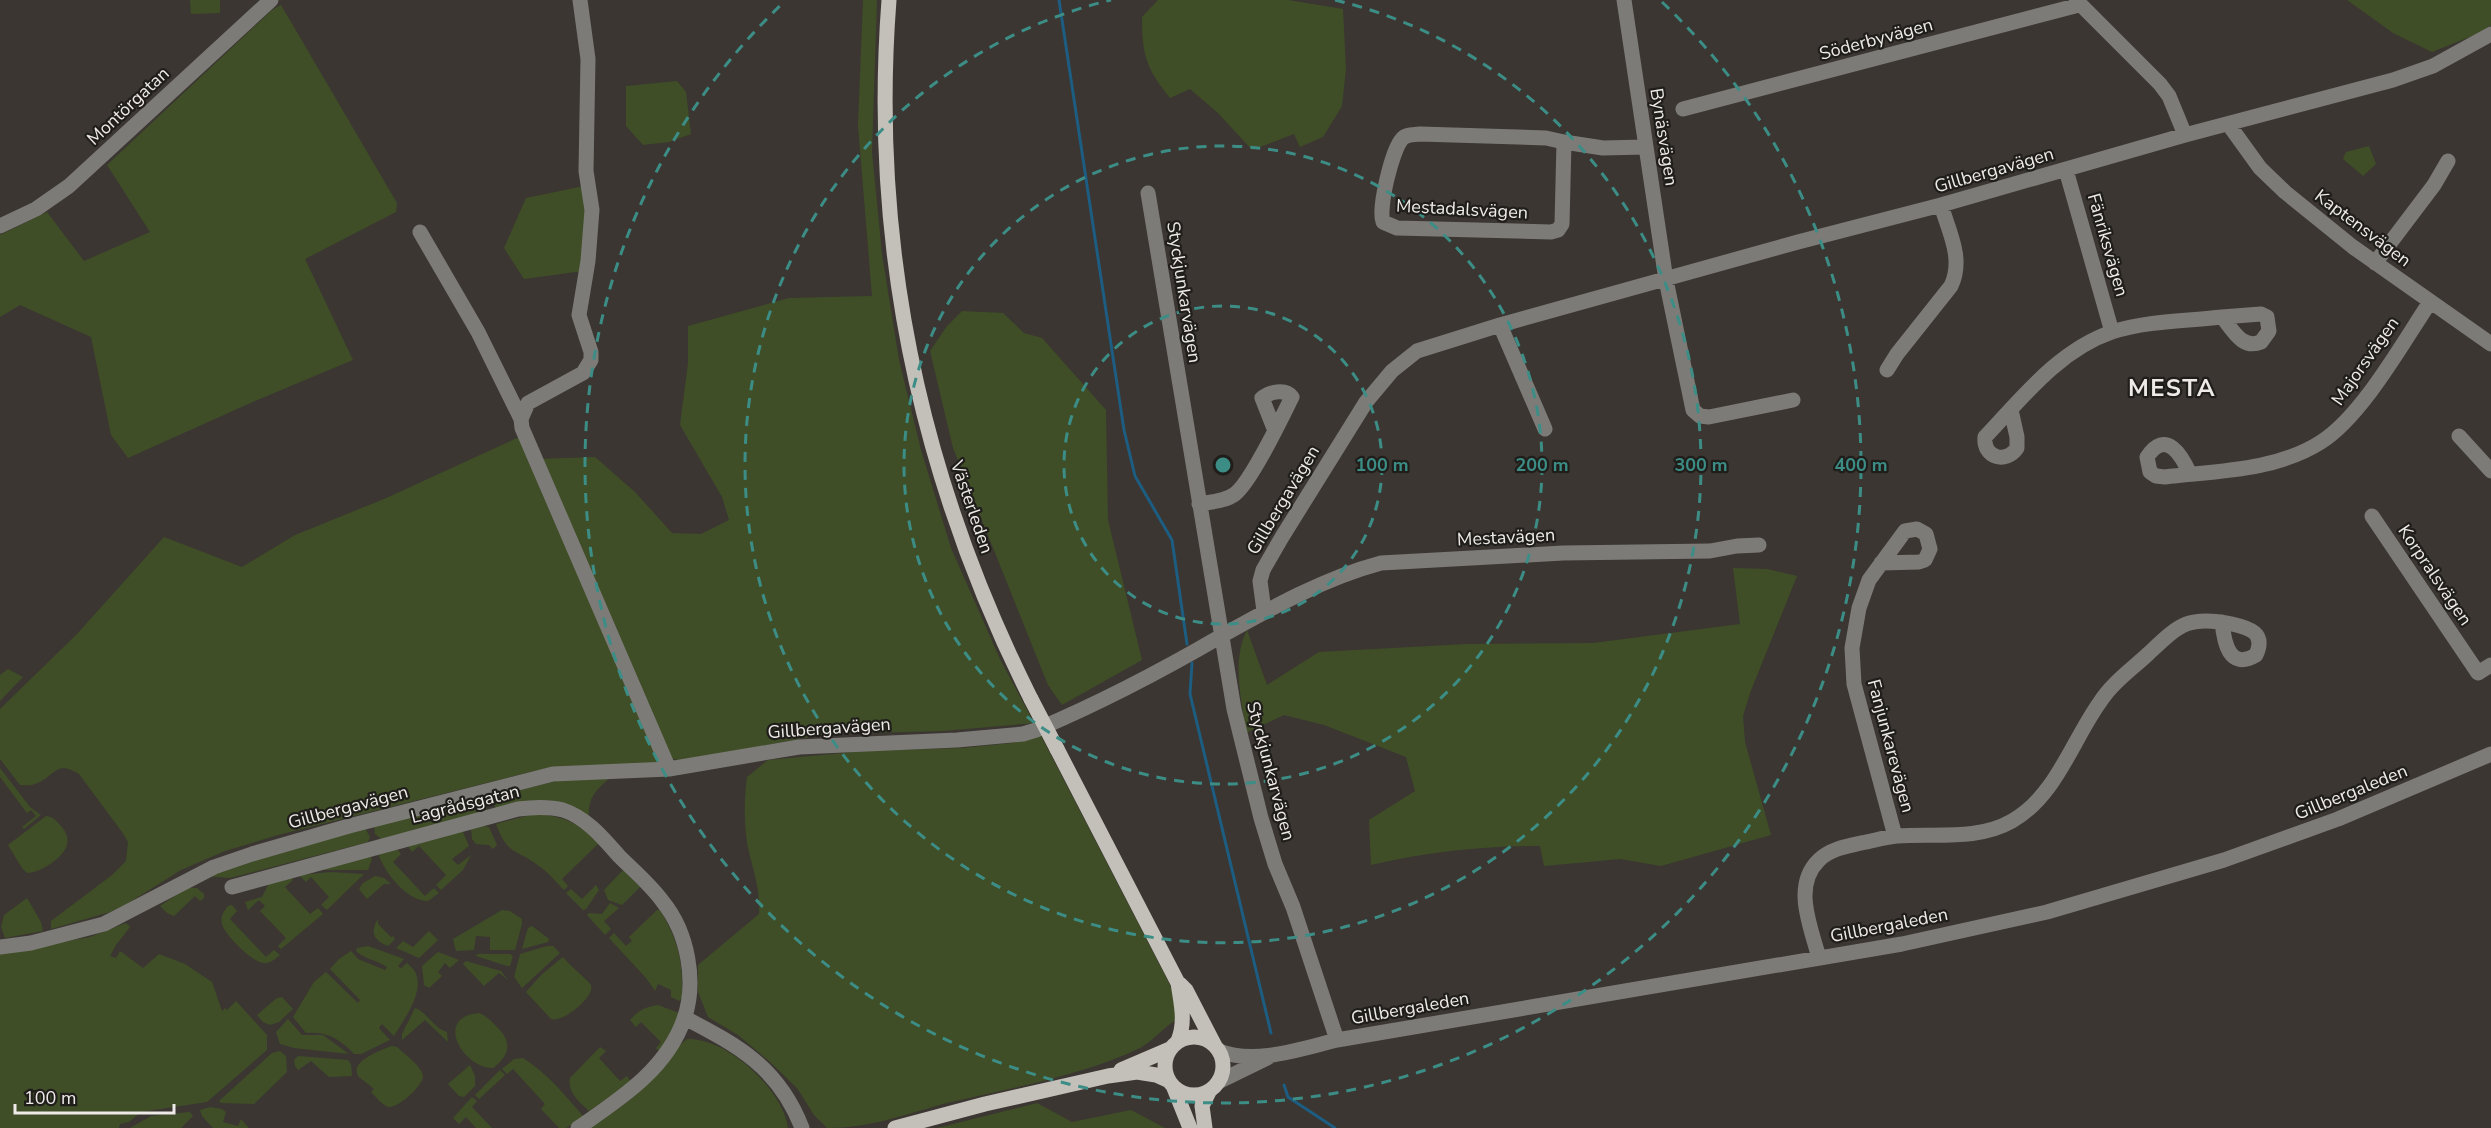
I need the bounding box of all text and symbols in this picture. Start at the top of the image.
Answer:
street label: Söderbyvägen [1817,12,1935,66]
street label: Montörgatan [82,62,174,150]
street label: Bynäsvägen [1644,86,1684,188]
street label: Gillbergavägen [1931,141,2057,199]
street label: Kaptensvägen [2310,184,2416,272]
street label: Fänriksvägen [2082,191,2134,299]
street label: Mestadalsvägen [1395,194,1529,224]
street label: Styckjunkarvägen [1161,220,1207,364]
street label: Majorsvägen [2326,312,2404,410]
district label: MESTA [2128,372,2216,404]
street label: Gillbergavägen [1241,441,1325,559]
text: 100 m [1355,453,1409,477]
text: 200 m [1515,453,1569,477]
text: 300 m [1674,453,1728,477]
text: 400 m [1834,453,1888,477]
centre of rings [1213,455,1233,475]
street label: Västerleden [945,456,999,557]
street label: Korpralsvägen [2392,520,2478,630]
street label: Mestavägen [1456,522,1556,552]
street label: Fanjunkarevägen [1862,677,1920,815]
street label: Styckjunkarvägen [1241,699,1301,843]
street label: Gillbergavägen [767,712,891,744]
street label: Gillbergaleden [2291,758,2411,826]
street label: Gillbergavägen [285,779,411,835]
street label: Lagrådsgatan [408,779,522,829]
street label: Gillbergaleden [1828,902,1950,948]
street label: Gillbergaleden [1349,986,1471,1030]
scale bar [15,1077,174,1115]
text: 100 m [24,1086,76,1110]

